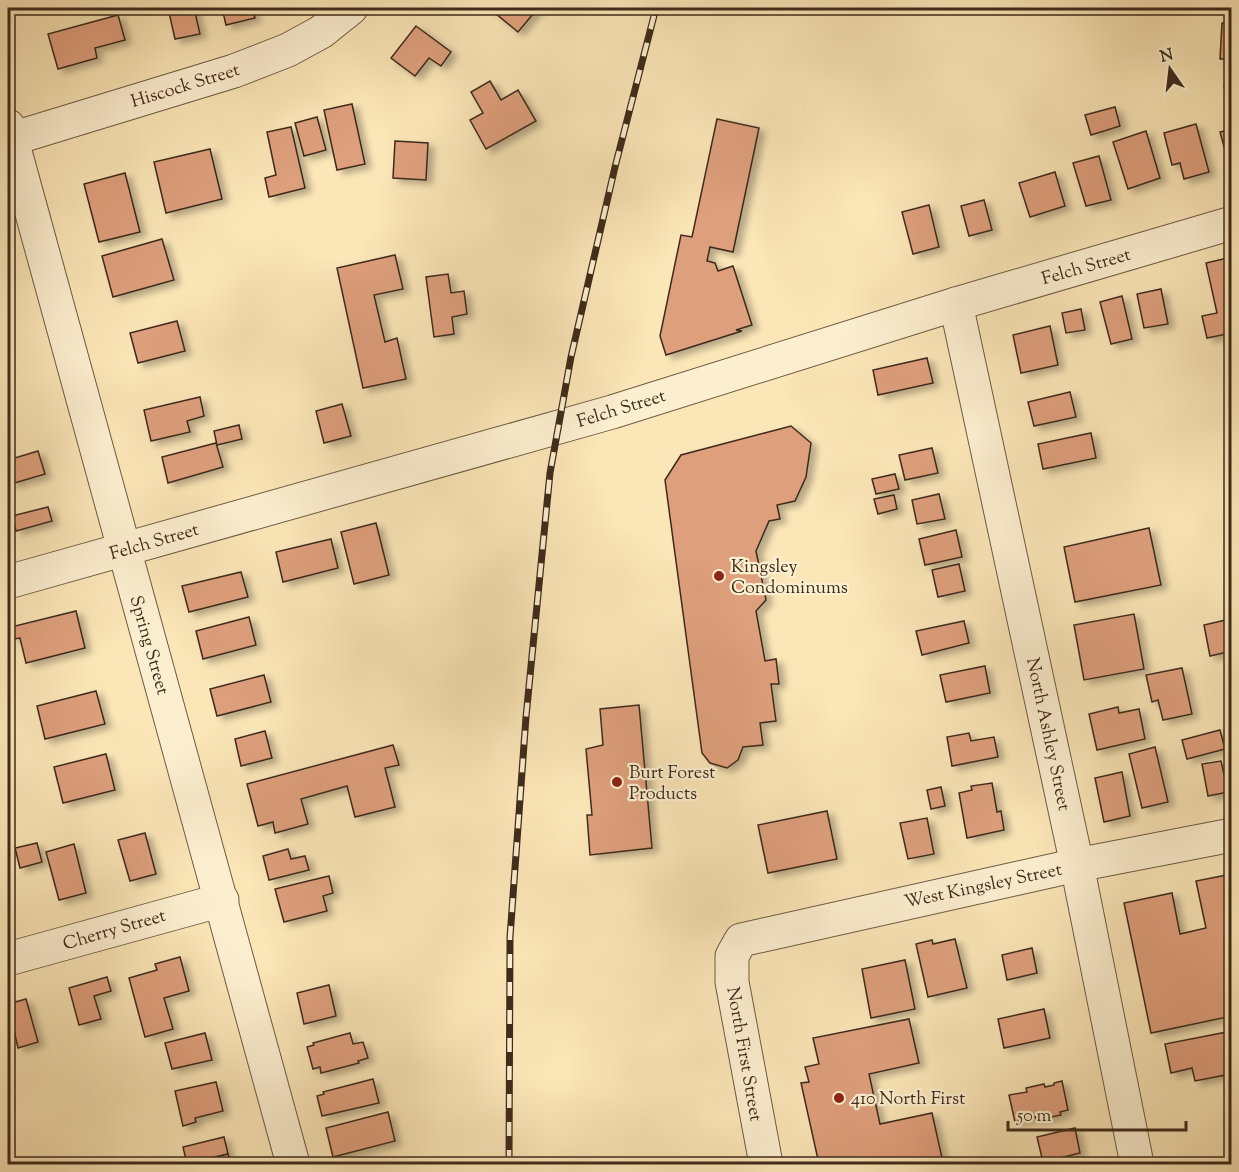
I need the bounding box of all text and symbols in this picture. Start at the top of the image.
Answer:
north arrow [1140,39,1200,99]
text: N [1158,44,1176,70]
street label: Hiscock Street [128,58,243,116]
street label: Felch Street [1039,243,1134,293]
street label: Felch Street [574,384,669,436]
street label: Felch Street [107,518,202,568]
place label: Kingsley Condominums [731,555,848,602]
marker: Kingsley Condominums [712,569,726,583]
street label: Spring Street [122,593,175,698]
street label: North Ashley Street [1018,656,1076,813]
place label: Burt Forest Products [629,761,715,808]
marker: Burt Forest Products [610,775,624,789]
street label: West Kingsley Street [902,858,1065,916]
street label: Cherry Street [60,904,169,958]
street label: North First Street [718,985,768,1124]
place label: 410 North First [851,1087,965,1113]
marker: 410 North First [832,1091,846,1105]
scale bar [1008,1094,1186,1132]
text: 50 m [1016,1104,1052,1130]

